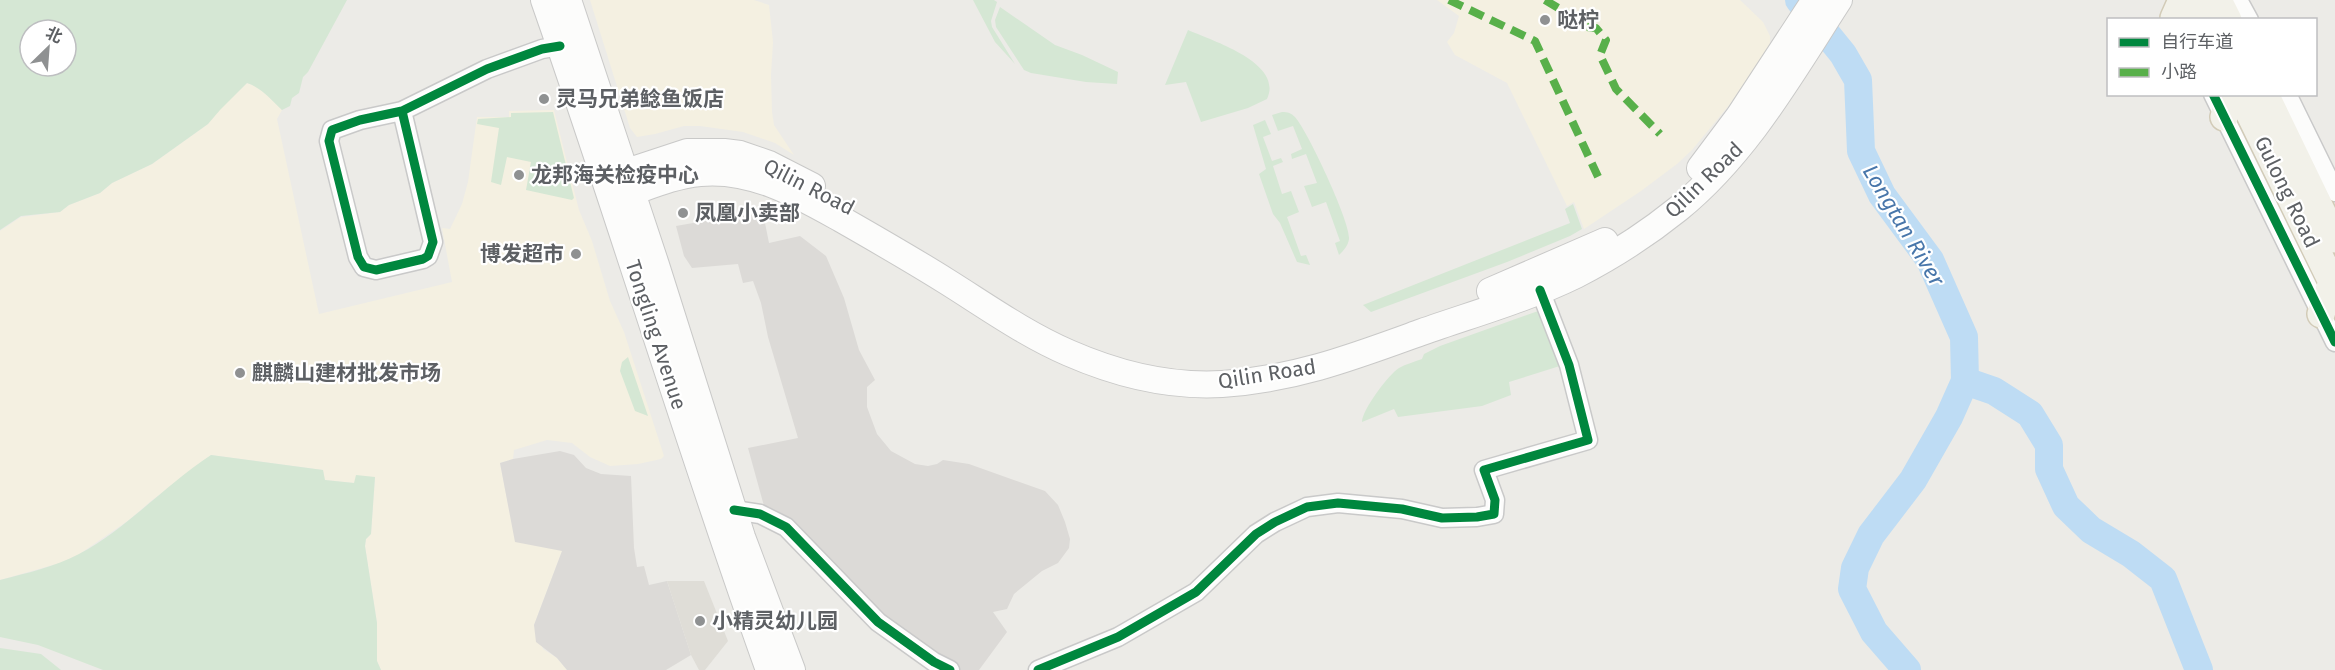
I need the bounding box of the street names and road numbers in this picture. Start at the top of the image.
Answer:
street label: Gulong Road [2249,132,2325,252]
street label: Qilin Road [1659,136,1749,224]
street label: Qilin Road [759,153,859,221]
street label: Tongling Avenue [620,257,692,413]
street label: Qilin Road [1216,353,1318,395]

